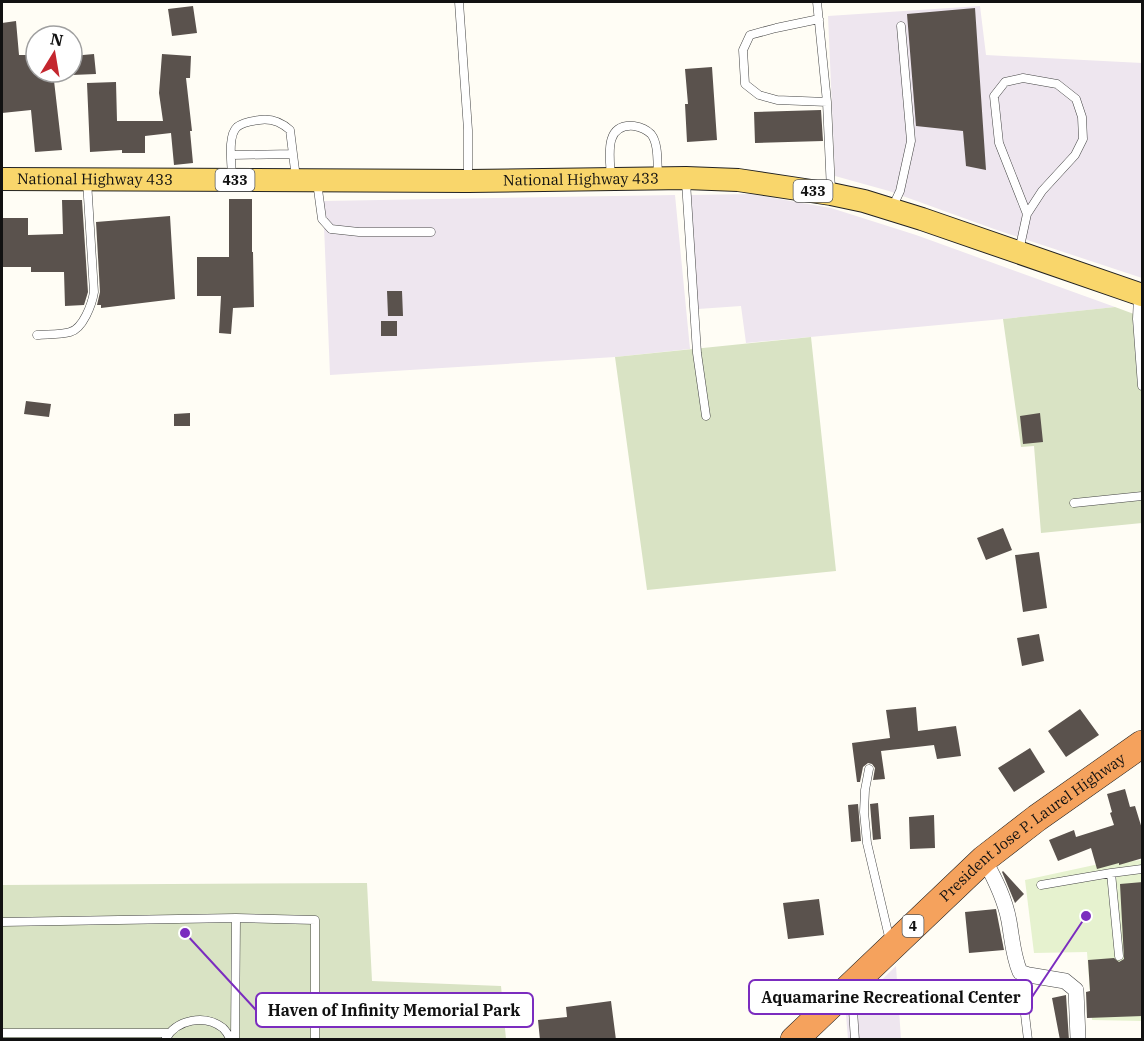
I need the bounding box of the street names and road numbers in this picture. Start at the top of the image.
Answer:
street label: National Highway 433 [503,168,659,190]
street label: National Highway 433 [17,169,173,189]
road number: 433 [216,169,254,191]
road number: 433 [794,180,832,202]
street label: President Jose P. Laurel Highway [935,749,1129,906]
road number: 4 [902,915,924,937]

